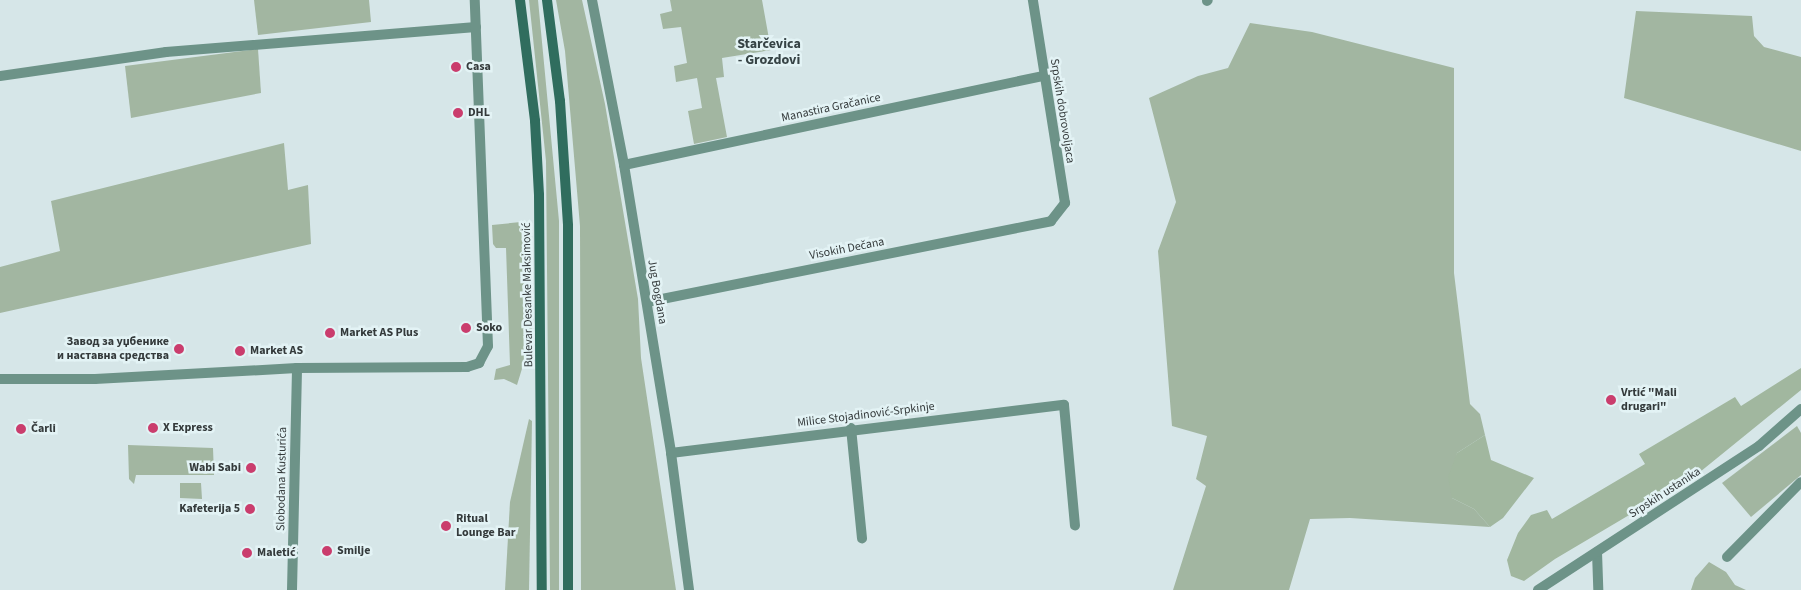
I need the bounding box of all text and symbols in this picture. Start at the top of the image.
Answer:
district label: Starčevica - Grozdovi [737,36,801,68]
street label: Srpskih dobrovoljaca [1047,58,1077,164]
place label: Casa [466,60,491,74]
marker: Casa [450,61,462,73]
street label: Manastira Gračanice [780,90,882,126]
place label: DHL [468,106,490,120]
marker: DHL [452,107,464,119]
street label: Bulevar Desanke Maksimović [520,222,536,368]
street label: Visokih Dečana [808,235,886,263]
street label: Jug Bogdana [644,259,670,325]
place label: Soko [476,321,502,335]
marker: Soko [460,322,472,334]
place label: Market AS Plus [340,326,418,340]
marker: Market AS Plus [324,327,336,339]
place label: Завод за уџбенике и наставна средства [57,335,169,363]
marker: Завод за уџбенике и наставна средства [173,343,185,355]
place label: Market AS [250,344,303,358]
marker: Market AS [234,345,246,357]
place label: Vrtić "Mali drugari" [1621,386,1677,414]
marker: Vrtić "Mali drugari" [1605,394,1617,406]
street label: Milice Stojadinović-Srpkinje [796,399,936,431]
place label: X Express [163,421,213,435]
place label: Čarli [31,422,56,436]
marker: X Express [147,422,159,434]
marker: Čarli [15,423,27,435]
street label: Slobodana Kusturića [274,427,290,531]
place label: Wabi Sabi [189,461,241,475]
marker: Wabi Sabi [245,462,257,474]
street label: Srpskih ustanika [1626,464,1704,522]
place label: Kafeterija 5 [179,502,240,516]
marker: Kafeterija 5 [244,503,256,515]
place label: Ritual Lounge Bar [456,512,516,540]
marker: Ritual Lounge Bar [440,520,452,532]
place label: Smilje [337,544,370,558]
marker: Smilje [321,545,333,557]
place label: Maletić [257,546,296,560]
marker: Maletić [241,547,253,559]

